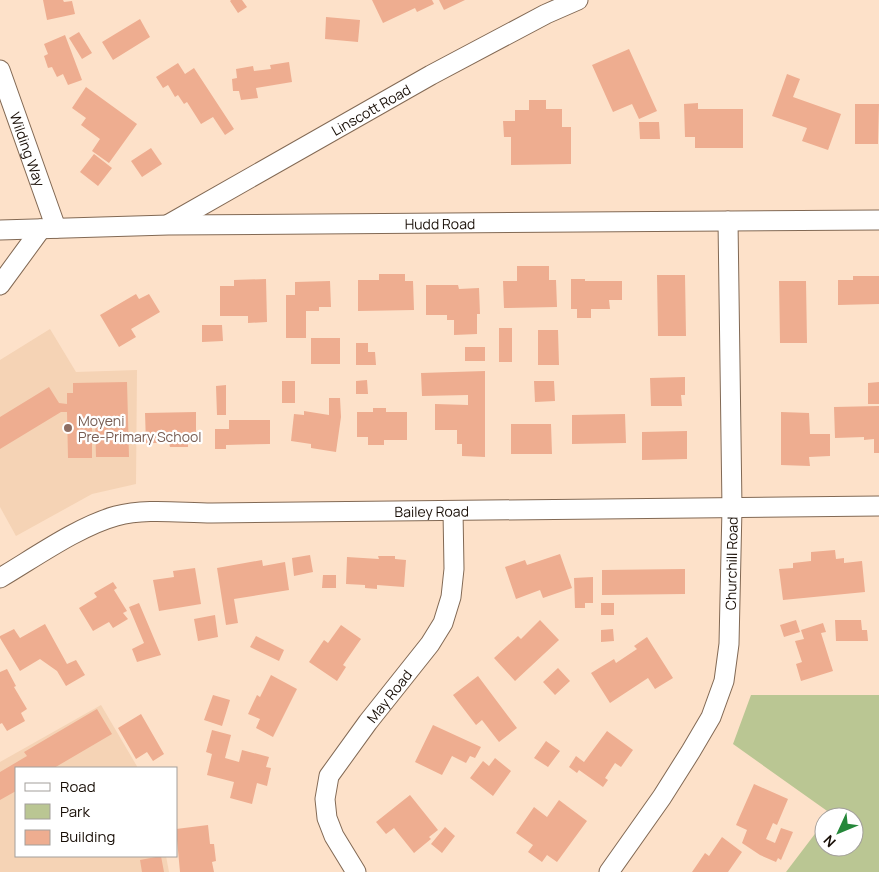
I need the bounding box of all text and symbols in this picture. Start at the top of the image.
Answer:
street label: Linscott Road [328,79,414,139]
street label: Wilding Way [6,109,50,190]
street label: Hudd Road [405,213,475,233]
place label: Moyeni Pre-Primary School [78,411,202,446]
marker: Moyeni Pre-Primary School [62,422,74,434]
street label: Bailey Road [394,501,469,521]
street label: Churchill Road [720,516,741,610]
street label: May Road [362,665,416,726]
legend [15,767,178,857]
text: Road [60,776,96,797]
text: Park [60,801,90,822]
north arrow [814,807,864,857]
text: Building [60,826,115,847]
text: N [819,831,840,852]

